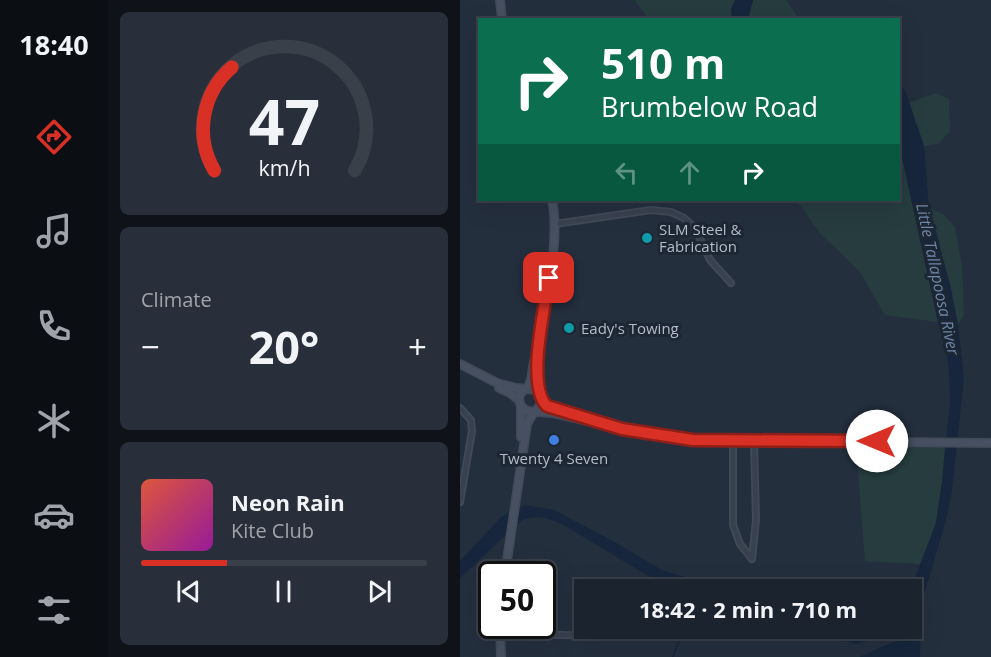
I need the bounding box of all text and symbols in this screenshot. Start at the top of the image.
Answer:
text: 18:40 [19,26,89,63]
text: 510 m [601,34,725,91]
icon: right [502,42,580,120]
text: 47 [248,78,320,163]
text: Brumbelow Road [601,88,818,125]
icon: directions [33,116,75,158]
text: km/h [258,153,310,182]
icon: left [610,156,643,189]
icon: ahead [673,156,706,189]
icon: right [736,156,769,189]
water label: Little Tallapoosa River [911,201,965,358]
icon: music [33,210,75,252]
place label: SLM Steel & Fabrication [659,219,742,256]
marker: SLM Steel & Fabrication [640,231,654,245]
pin [523,252,574,303]
icon: arrive [532,261,565,294]
text: Climate [141,286,212,313]
icon: phone [33,305,75,347]
text: 20° [249,316,319,377]
place label: Eady's Towing [581,318,679,338]
marker: Eady's Towing [562,321,576,335]
text: − [141,324,160,369]
text: + [408,324,427,369]
icon: climate [33,400,75,442]
position arrow [845,409,909,473]
marker: Twenty 4 Seven [547,433,561,447]
place label: Twenty 4 Seven [500,448,608,468]
text: Neon Rain [231,487,345,517]
icon: car [33,494,75,536]
text: Kite Club [231,517,314,544]
speed limit sign: 50 [478,561,556,639]
icon: previous [172,575,205,608]
icon: pause [267,575,300,608]
icon: next [363,575,396,608]
icon: filters [33,589,75,631]
text: 18:42 · 2 min · 710 m [639,594,857,624]

